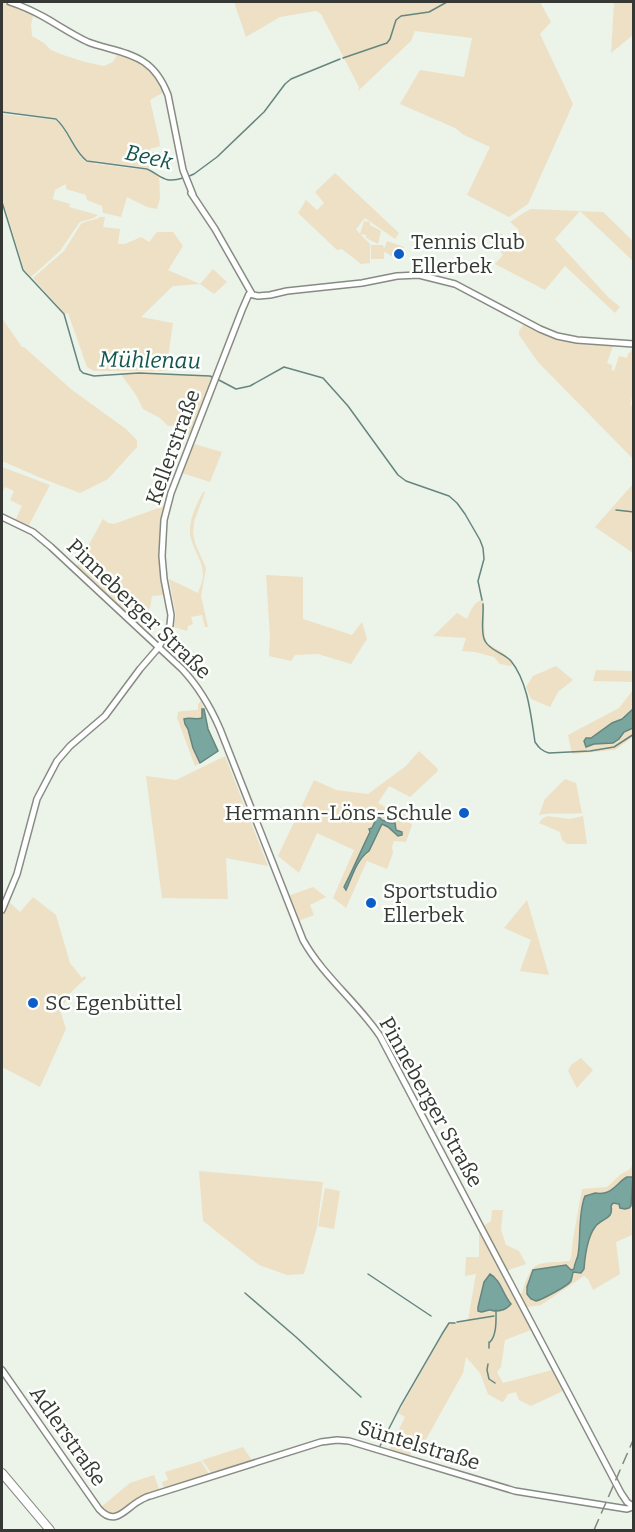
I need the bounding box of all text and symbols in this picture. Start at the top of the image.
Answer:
water label: Beek [123,138,176,176]
place label: Tennis Club Ellerbek [411,229,525,279]
marker: Tennis Club Ellerbek [392,247,406,261]
water label: Mühlenau [99,346,201,374]
street label: Kellerstraße [140,386,206,508]
street label: Pinneberger Straße [61,533,217,685]
place label: Hermann-Löns-Schule [225,800,452,826]
marker: Hermann-Löns-Schule [457,806,471,820]
place label: Sportstudio Ellerbek [383,878,498,928]
marker: Sportstudio Ellerbek [364,896,378,910]
place label: SC Egenbüttel [45,990,182,1016]
marker: SC Egenbüttel [26,996,40,1010]
street label: Pinneberger Straße [373,1012,489,1192]
street label: Adlerstraße [24,1381,112,1491]
street label: Süntelstraße [355,1414,483,1476]

